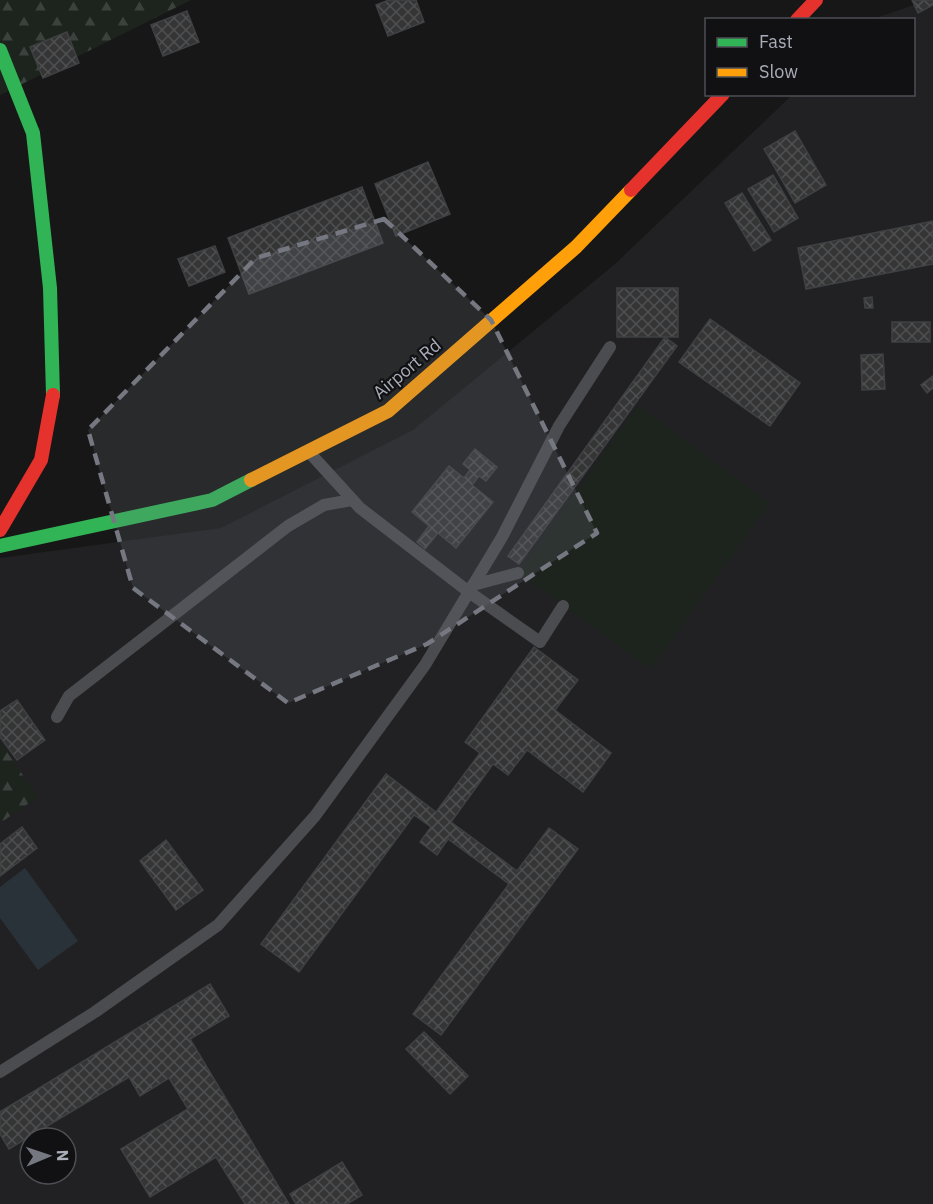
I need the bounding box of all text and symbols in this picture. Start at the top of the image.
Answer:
legend [705,18,915,96]
text: Fast [759,30,793,53]
text: Slow [759,60,798,83]
street label: Airport Rd [368,333,446,404]
north arrow [18,1126,78,1186]
text: N [53,1149,73,1162]

